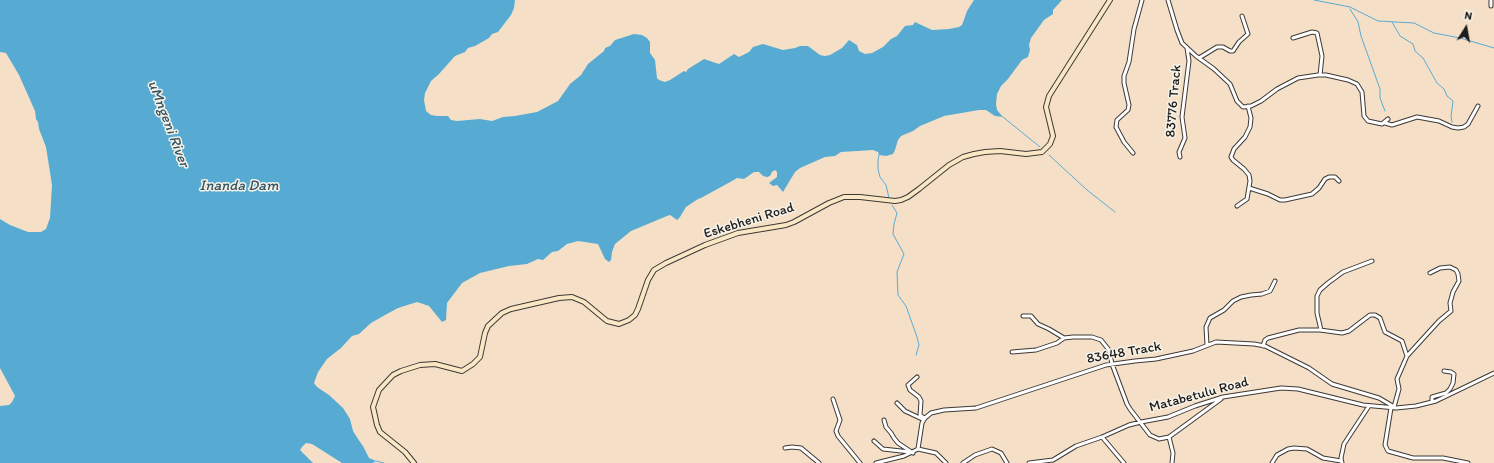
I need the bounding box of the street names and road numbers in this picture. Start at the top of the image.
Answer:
street label: 83776 Track [1162,64,1186,138]
street label: Eskebheni Road [702,199,796,243]
street label: 83648 Track [1085,338,1163,368]
street label: Matabetulu Road [1147,374,1251,416]

